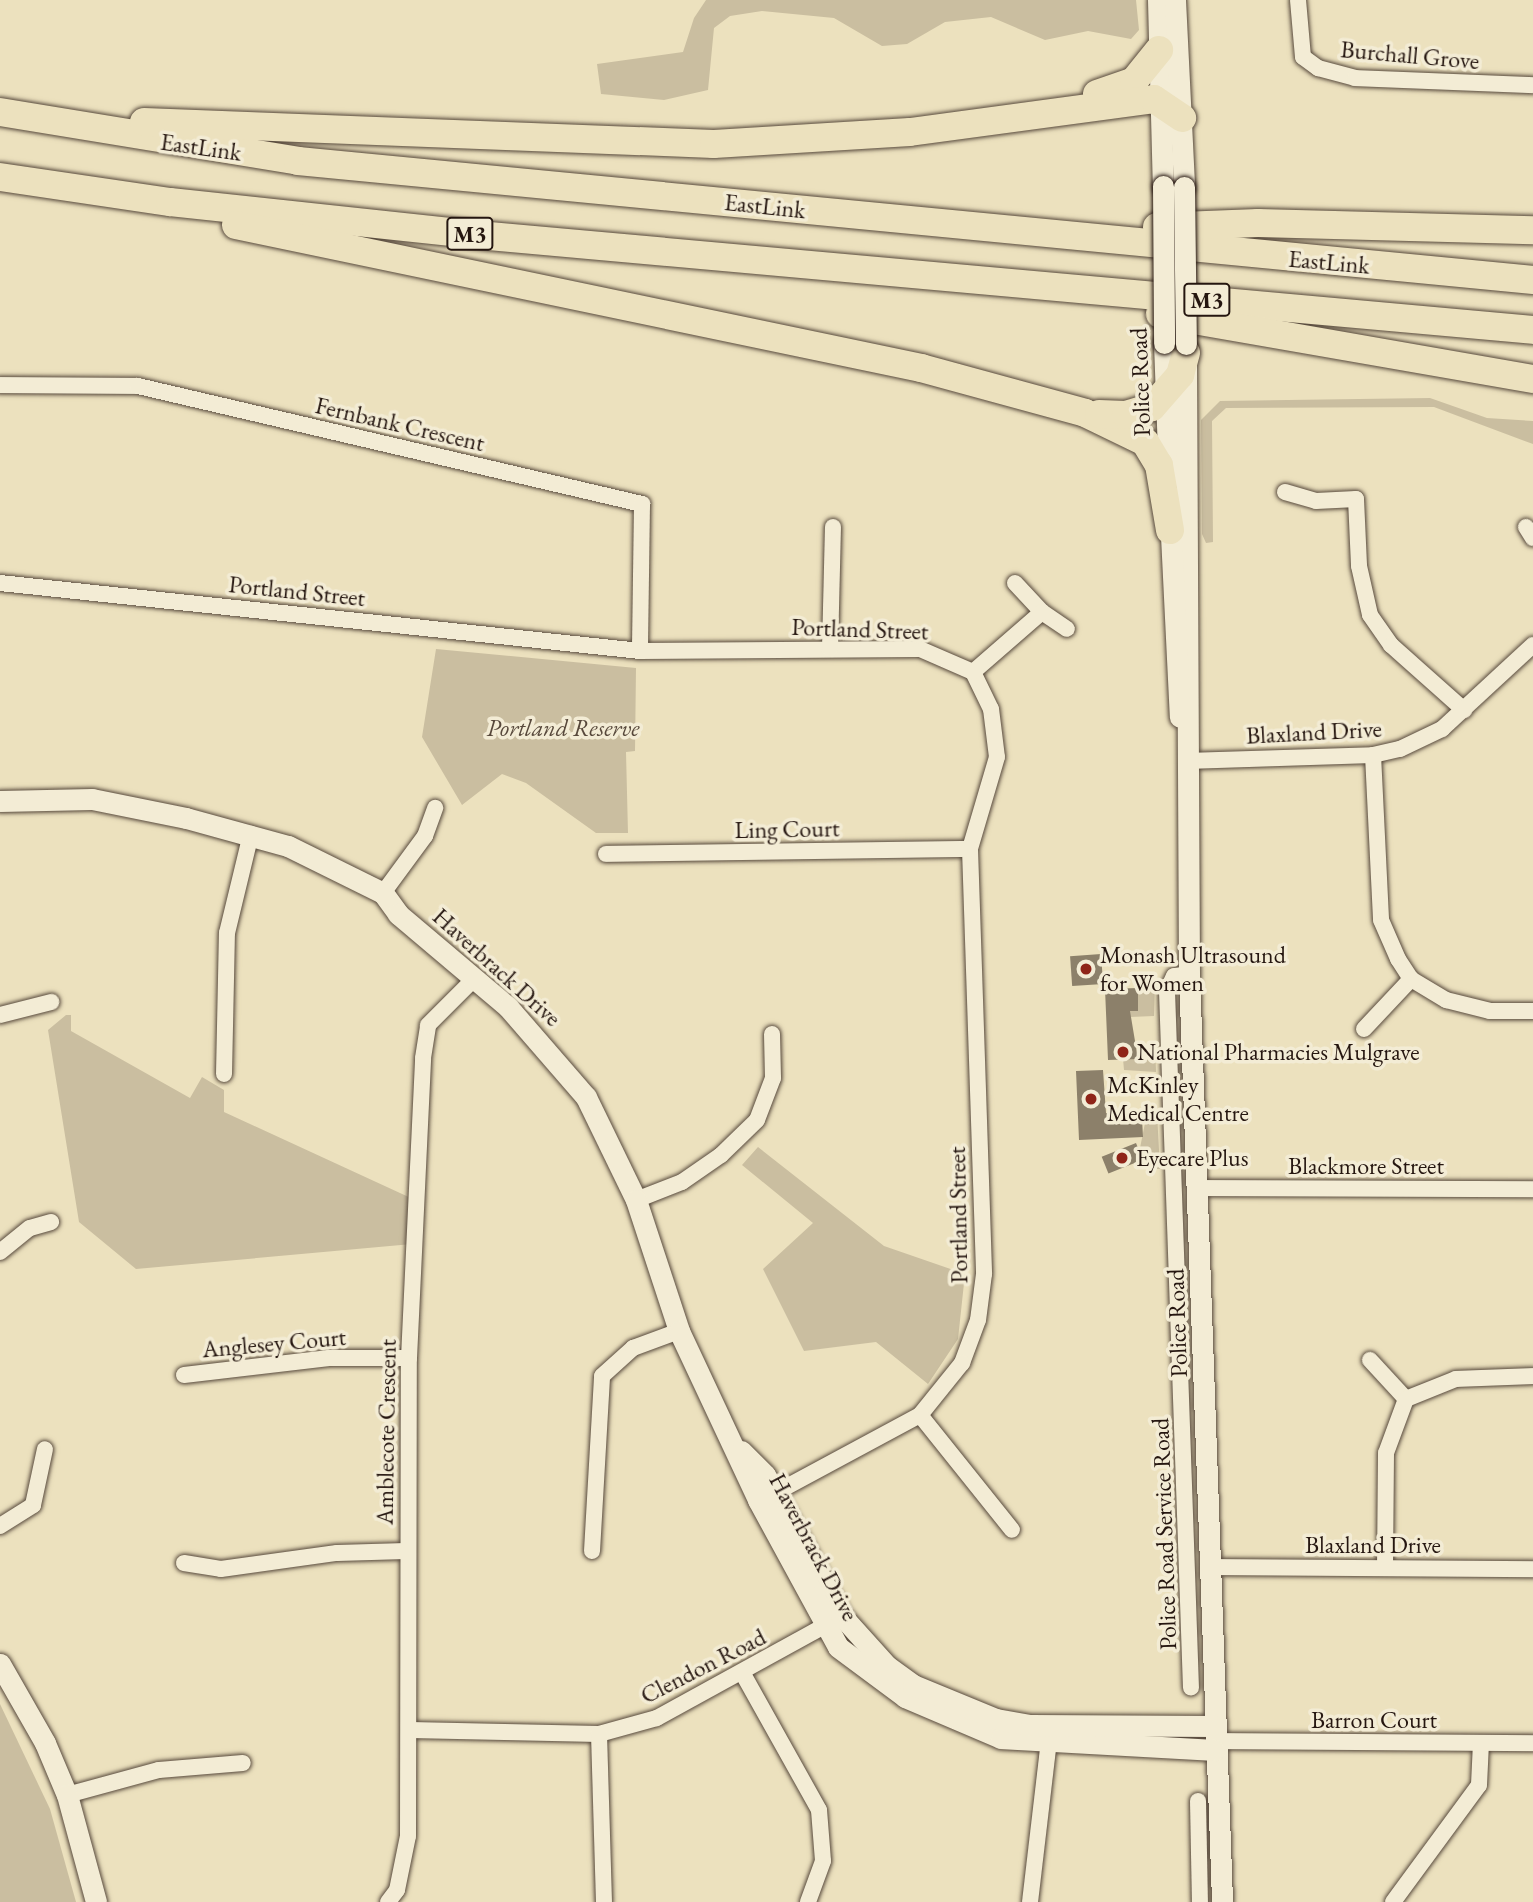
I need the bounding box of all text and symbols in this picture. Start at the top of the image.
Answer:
street label: Burchall Grove [1339,35,1481,75]
street label: EastLink [159,127,243,167]
street label: EastLink [723,187,807,225]
road number: M3 [446,215,494,254]
street label: EastLink [1287,244,1371,280]
road number: M3 [1182,280,1232,320]
street label: Police Road [1124,327,1156,437]
street label: Fernbank Crescent [313,391,487,457]
street label: Portland Street [227,570,367,612]
street label: Portland Street [791,612,929,646]
park label: Portland Reserve [487,714,639,742]
street label: Blaxland Drive [1245,714,1383,750]
street label: Ling Court [734,814,840,844]
street label: Haverbrack Drive [427,902,567,1032]
place label: Monash Ultrasound for Women [1100,941,1286,997]
marker: Monash Ultrasound for Women [1078,961,1094,977]
place label: National Pharmacies Mulgrave [1137,1038,1420,1066]
marker: National Pharmacies Mulgrave [1115,1044,1131,1060]
place label: McKinley Medical Centre [1107,1071,1249,1127]
marker: McKinley Medical Centre [1081,1089,1101,1109]
place label: Eyecare Plus [1136,1144,1248,1172]
street label: Portland Street [942,1146,974,1284]
marker: Eyecare Plus [1114,1150,1130,1166]
street label: Blackmore Street [1288,1152,1444,1180]
street label: Police Road [1161,1268,1193,1378]
street label: Anglesey Court [201,1322,347,1364]
street label: Amblecote Crescent [370,1339,402,1525]
street label: Police Road Service Road [1146,1417,1182,1651]
street label: Haverbrack Drive [763,1468,865,1626]
street label: Blaxland Drive [1305,1531,1441,1559]
street label: Clendon Road [636,1622,770,1710]
street label: Barron Court [1311,1706,1437,1734]

